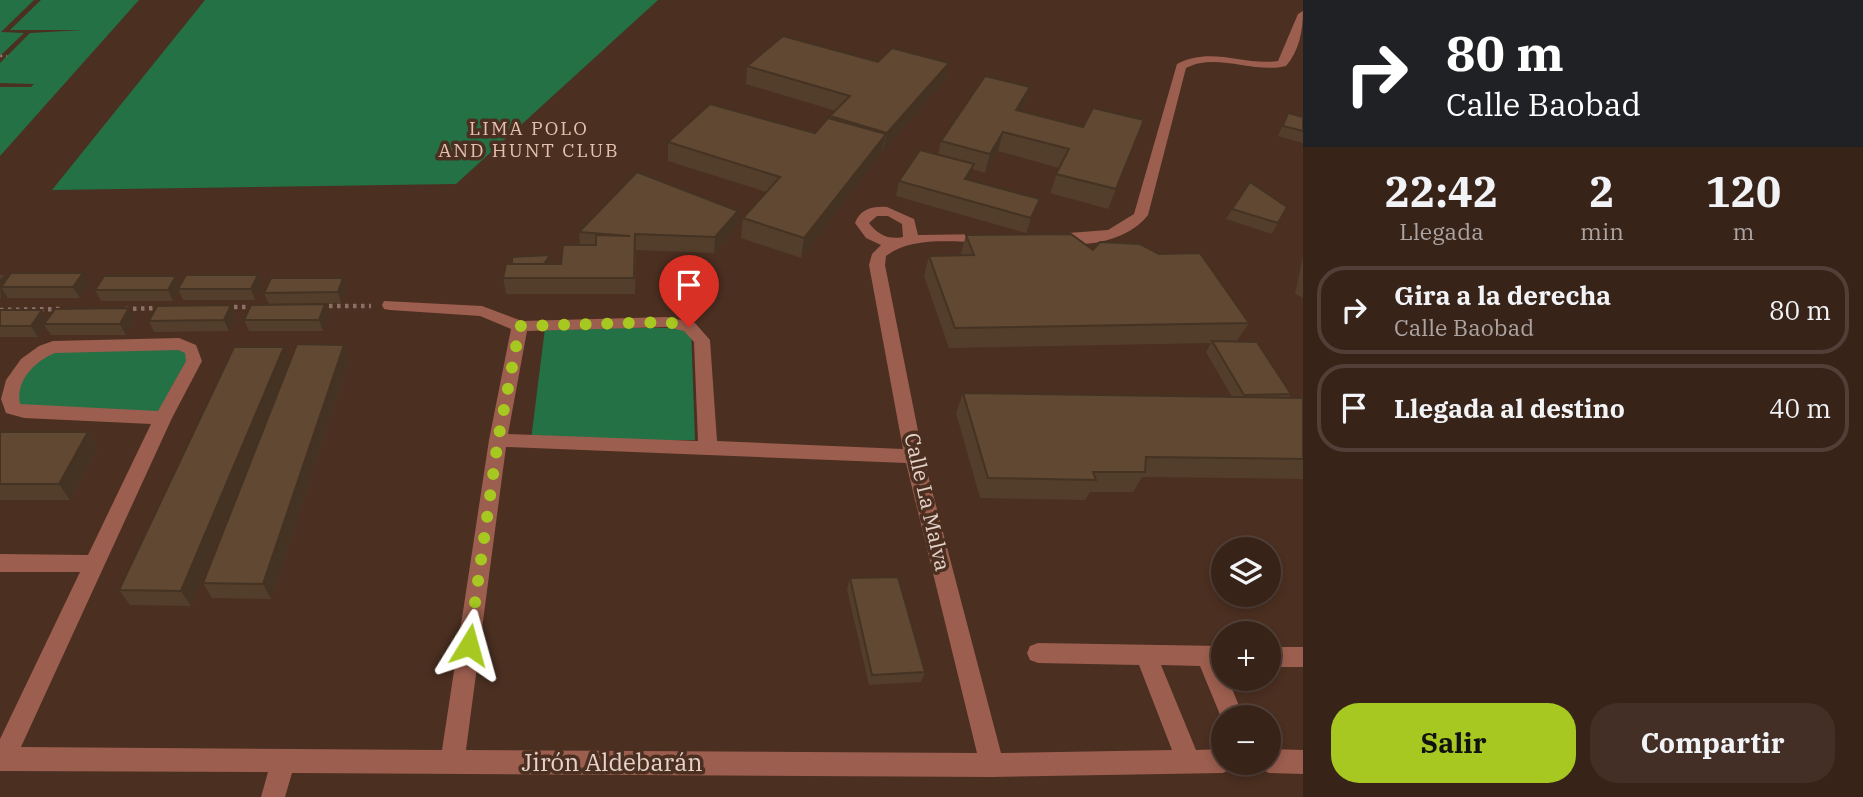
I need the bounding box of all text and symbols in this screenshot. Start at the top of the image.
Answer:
text: 80 m [1446,21,1564,84]
icon: right [1331,28,1422,119]
text: Calle Baobad [1446,83,1641,125]
district label: LIMA POLO AND HUNT CLUB [438,116,620,162]
text: 22:42 [1385,164,1498,219]
text: 2 [1589,164,1615,219]
text: 120 [1706,164,1781,219]
text: Llegada [1399,216,1484,246]
text: min [1580,216,1624,246]
text: m [1732,216,1754,246]
pin [659,255,719,327]
icon: arrive [670,266,708,304]
text: Gira a la derecha [1394,278,1611,312]
icon: right [1335,291,1373,329]
text: 80 m [1769,293,1831,327]
text: Calle Baobad [1394,312,1534,342]
icon: arrive [1335,389,1373,427]
text: Llegada al destino [1394,391,1625,425]
text: 40 m [1769,391,1831,425]
street label: Calle La Malva [898,430,957,574]
map controls [1211,537,1281,775]
button: layers [1211,537,1281,607]
position arrow [432,608,506,682]
button: + [1211,621,1281,691]
button: Salir [1331,703,1576,783]
button: Compartir [1590,703,1835,783]
button: − [1211,705,1281,775]
street label: Jirón Aldebarán [521,746,703,778]

